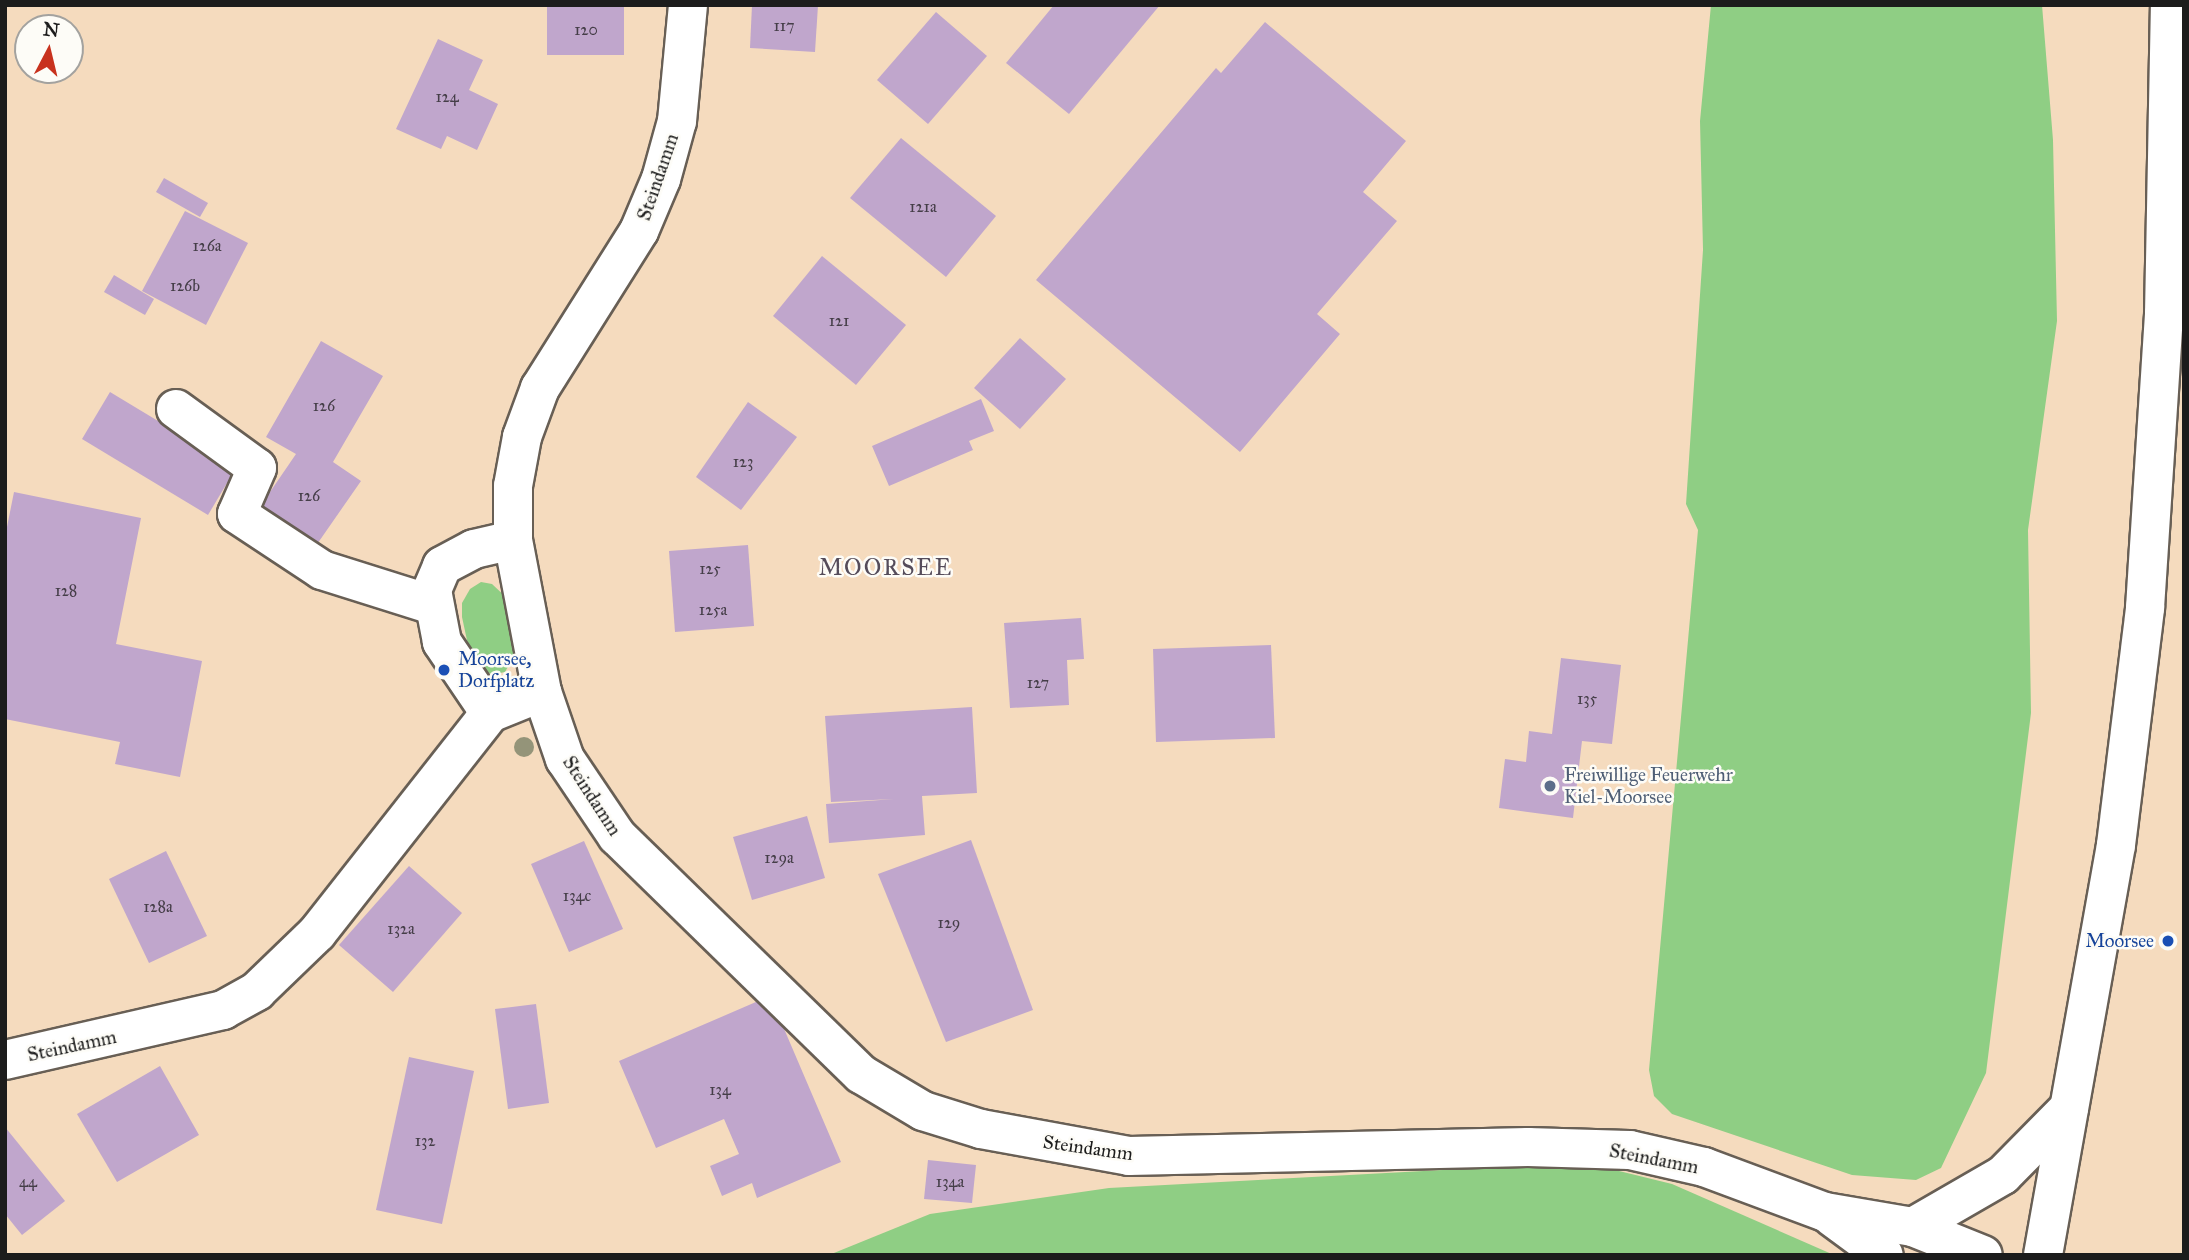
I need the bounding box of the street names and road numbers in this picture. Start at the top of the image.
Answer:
street label: Steindamm [632,130,684,224]
street label: Steindamm [558,752,626,840]
street label: Steindamm [25,1025,119,1067]
street label: Steindamm [1042,1130,1134,1166]
street label: Steindamm [1607,1139,1701,1179]

